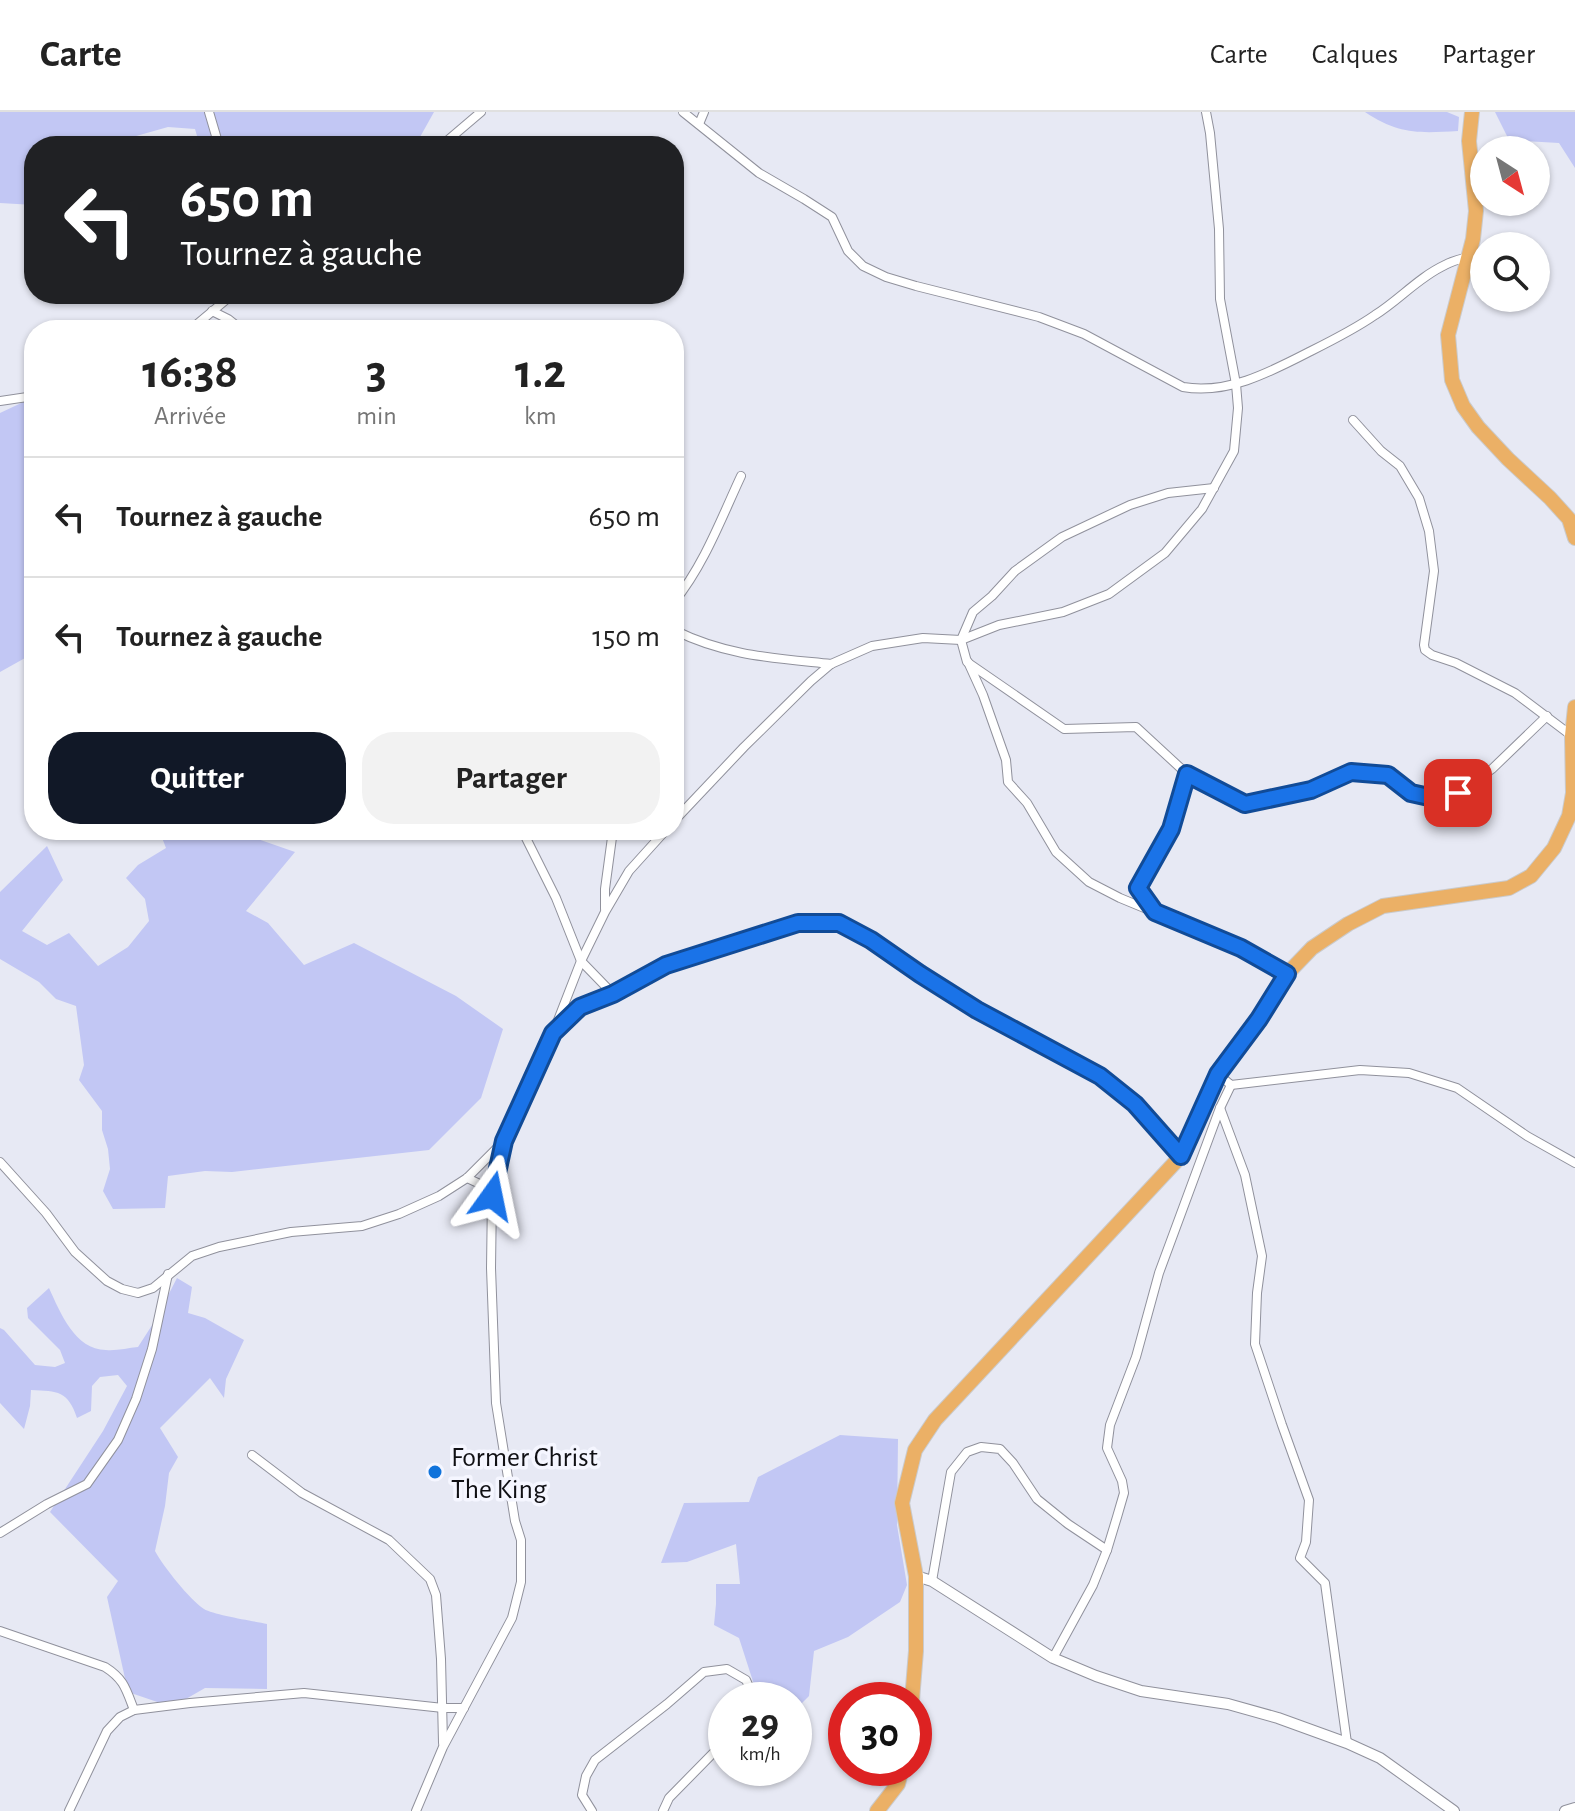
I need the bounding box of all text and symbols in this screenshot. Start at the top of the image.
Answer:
text: Carte [40,36,122,74]
text: Carte [1210,41,1268,69]
text: Calques [1312,41,1398,69]
text: Partager [1442,41,1535,69]
north arrow [1470,136,1550,216]
map controls [1470,136,1550,312]
icon: left [48,168,152,272]
text: 650 m [180,171,314,227]
button: search [1470,232,1550,312]
text: Tournez à gauche [180,236,422,272]
text: 16:38 [142,349,238,397]
text: 3 [366,349,387,397]
text: 1.2 [515,349,566,397]
text: Arrivée [154,403,226,429]
text: min [356,403,397,429]
text: km [524,403,557,429]
icon: left [48,495,92,539]
text: Tournez à gauche [116,502,323,532]
text: 650 m [589,502,660,532]
icon: left [48,615,92,659]
text: Tournez à gauche [116,622,323,652]
text: 150 m [592,622,660,652]
button: Quitter [48,732,346,824]
button: Partager [362,732,660,824]
pin [1424,759,1492,827]
icon: arrive [1436,771,1480,815]
position arrow [450,1154,534,1238]
place label: Former Christ The King [451,1444,598,1504]
marker: Former Christ The King [426,1463,444,1481]
speed limit sign: 30 [828,1682,932,1786]
text: 29 [741,1704,779,1744]
text: km/h [739,1744,781,1764]

